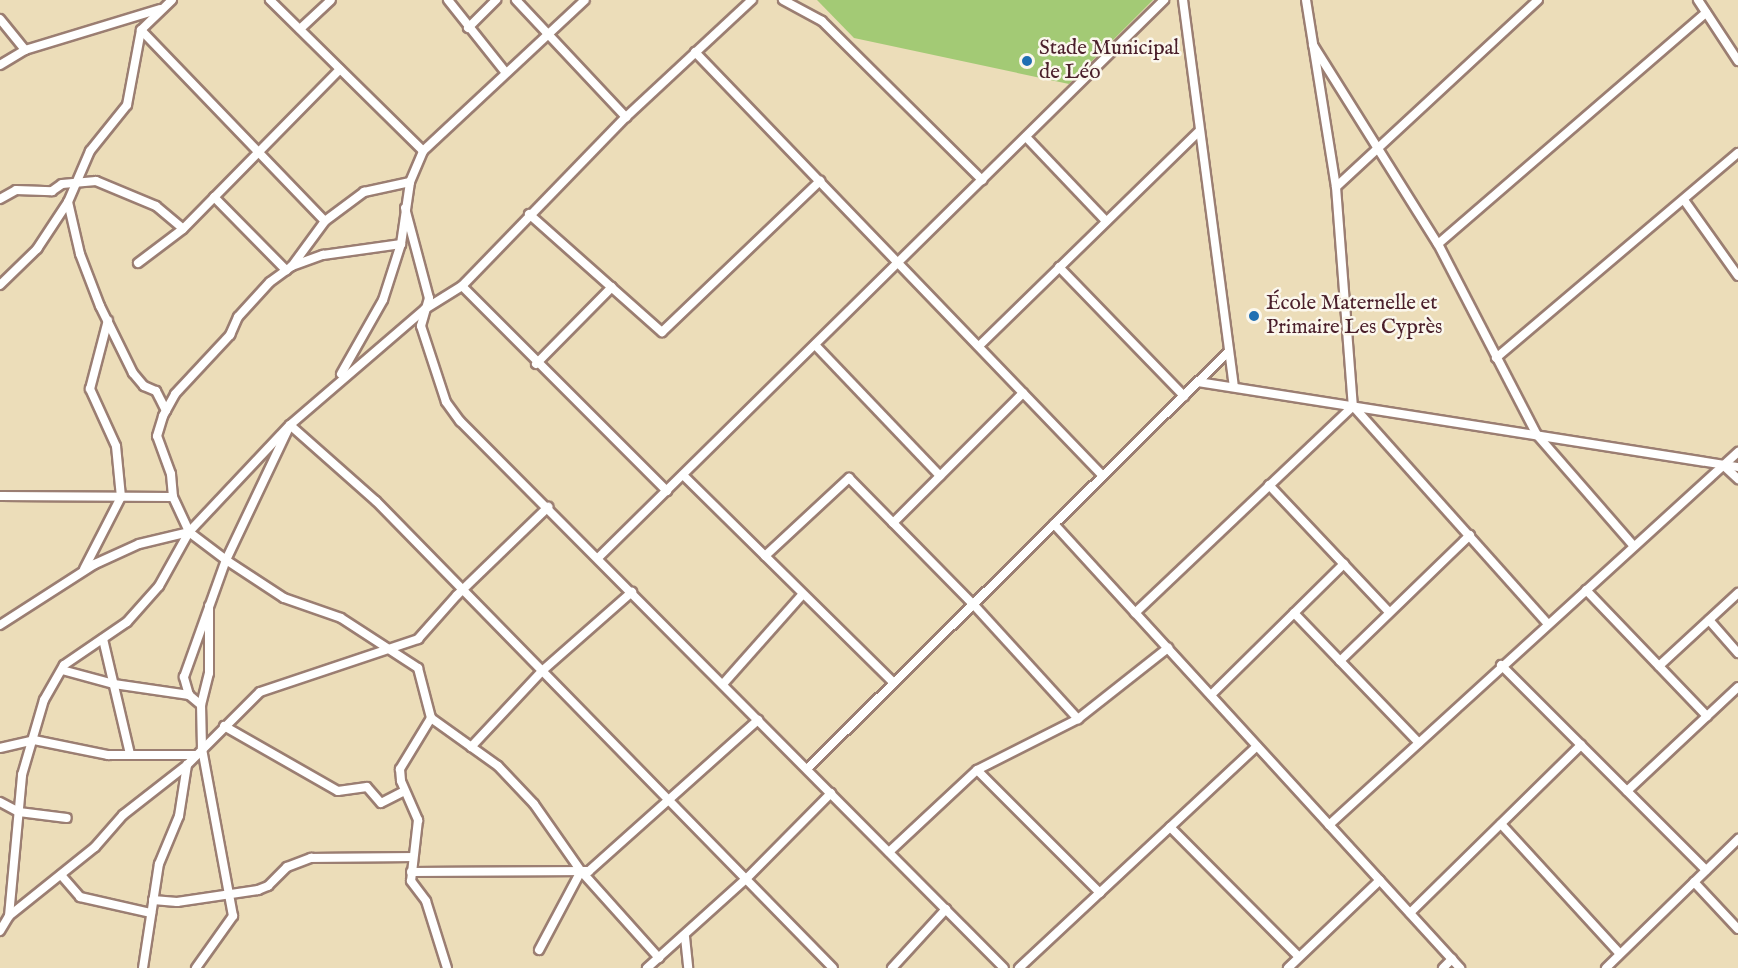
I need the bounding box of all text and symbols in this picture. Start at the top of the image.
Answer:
place label: Stade Municipal de Léo [1039,36,1179,86]
marker: Stade Municipal de Léo [1020,54,1034,68]
place label: École Maternelle et Primaire Les Cyprès [1266,291,1442,341]
marker: École Maternelle et Primaire Les Cyprès [1247,309,1261,323]

